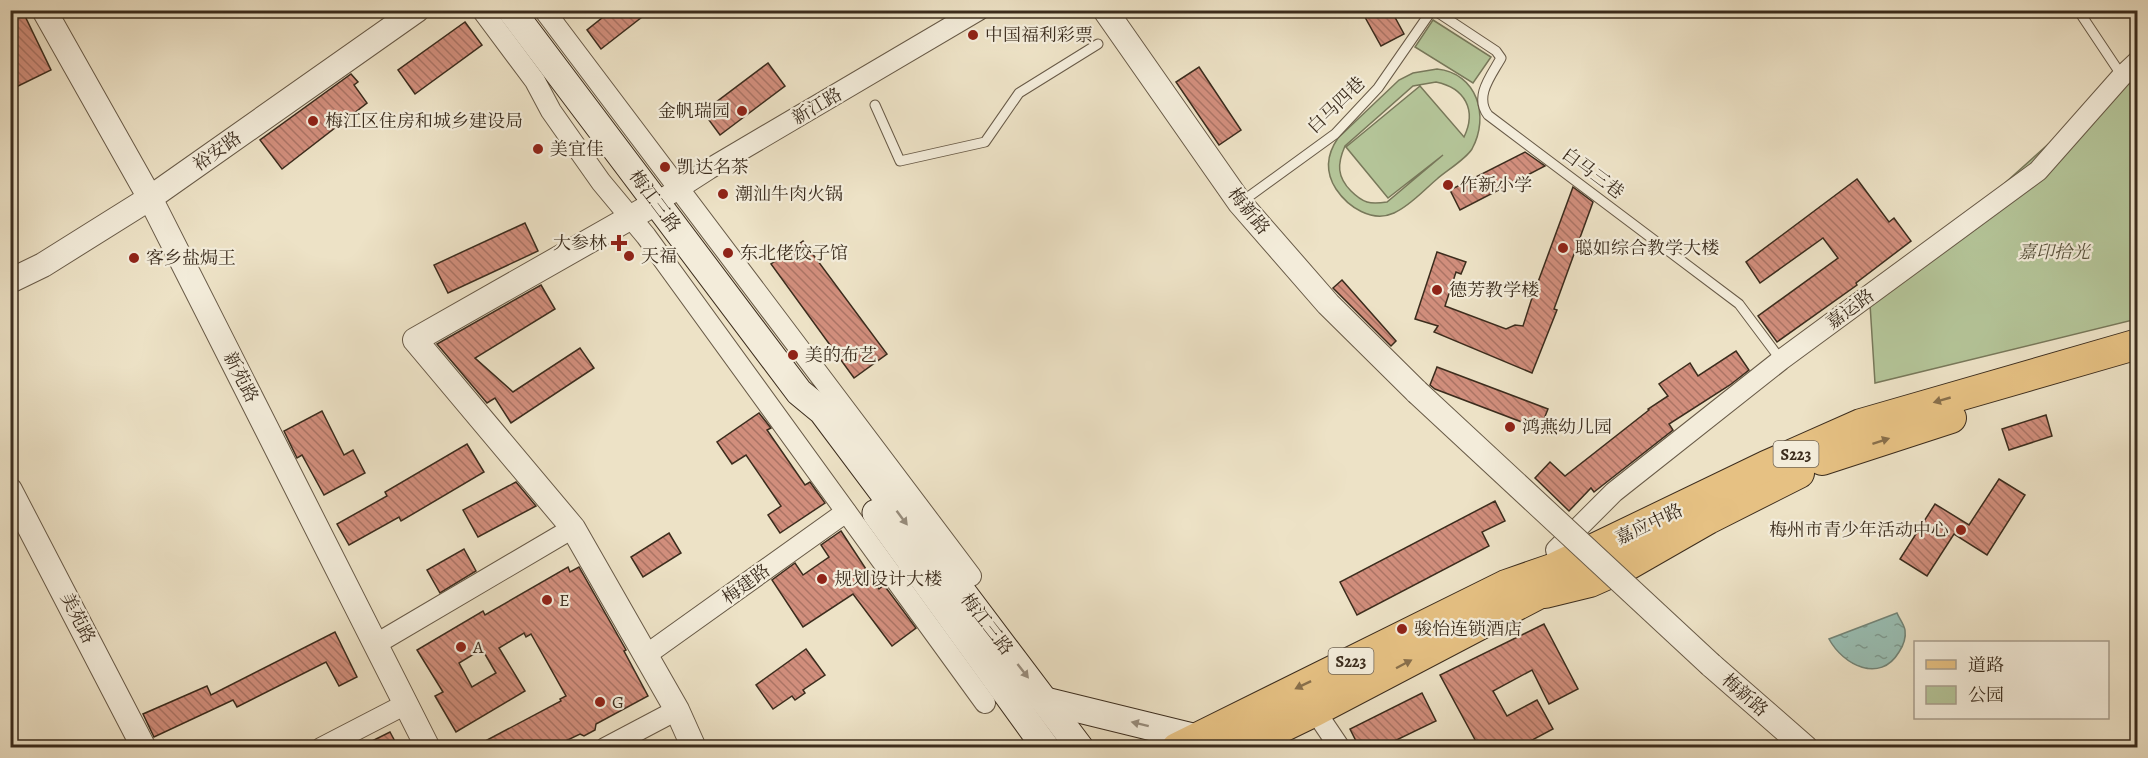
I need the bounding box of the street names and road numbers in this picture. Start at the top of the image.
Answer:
street label: 白马四巷 [1302,71,1370,139]
street label: 新江路 [788,82,846,130]
street label: 裕安路 [188,126,246,176]
street label: 白马三巷 [1557,142,1629,204]
street label: 梅江三路 [624,165,686,237]
street label: 梅新路 [1223,182,1275,240]
street label: 嘉运路 [1821,283,1879,335]
street label: 新苑路 [218,347,264,407]
road number: S223 [1774,441,1818,467]
street label: 嘉应中路 [1611,498,1687,550]
street label: 梅建路 [717,558,775,610]
street label: 美苑路 [55,588,101,648]
street label: 梅江三路 [955,588,1019,660]
road number: S223 [1328,648,1374,674]
street label: 梅新路 [1717,668,1773,722]

